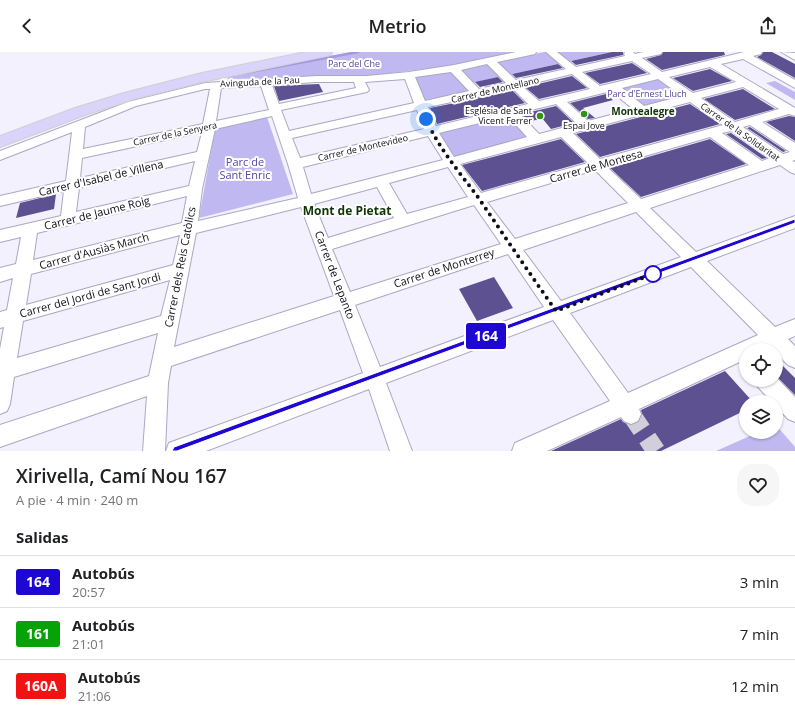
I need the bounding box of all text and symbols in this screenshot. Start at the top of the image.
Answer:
text: Metrio [369,14,426,38]
icon: back [16,15,38,37]
icon: share [757,15,779,37]
park label: Parc del Che [328,57,380,70]
street label: Avinguda de la Pau [220,73,300,90]
street label: Carrer de Montellano [450,73,540,106]
park label: Parc d'Ernest Lluch [607,87,687,100]
street label: Carrer de la Solidaritat [698,99,783,164]
place label: Església de Sant Vicent Ferrer [465,104,532,127]
district label: Montealegre [611,104,675,118]
your location [416,109,436,129]
marker: Espai Jove [579,109,589,119]
marker: Església de Sant Vicent Ferrer [535,111,545,121]
street label: Carrer de la Senyera [132,118,218,149]
place label: Espai Jove [563,119,605,132]
street label: Carrer de Montevideo [317,131,409,164]
street label: Carrer de Montesa [548,145,644,186]
park label: Parc de Sant Enric [219,154,271,182]
street label: Carrer d'Isabel de Villena [37,156,165,199]
street label: Carrer de Jaume Roig [42,192,151,233]
district label: Mont de Pietat [303,202,391,219]
street label: Carrer dels Reis Catòlics [160,205,199,329]
street label: Carrer d'Ausiàs March [37,229,150,272]
street label: Carrer de Lepanto [312,229,359,321]
street label: Carrer de Monterrey [391,244,497,291]
unlabelled marker [644,265,662,283]
street label: Carrer del Jordi de Sant Jordi [18,268,162,321]
line badge: 164 [463,323,509,349]
text: 164 [474,326,498,345]
map controls [739,343,783,439]
button: locate [739,343,783,387]
button: layers [739,395,783,439]
text: Xirivella, Camí Nou 167 [16,463,227,489]
button: heart [737,464,779,506]
text: A pie · 4 min · 240 m [16,491,138,509]
text: Salidas [16,527,69,547]
text: Autobús [72,563,135,583]
text: 164 [26,572,50,591]
text: 3 min [740,572,779,592]
text: 20:57 [72,583,105,601]
text: Autobús [72,615,135,635]
text: 161 [26,624,50,643]
text: 7 min [740,624,779,644]
text: 21:01 [72,635,105,653]
text: Autobús [78,667,141,687]
text: 160A [24,676,58,695]
text: 12 min [731,676,779,696]
text: 21:06 [78,687,111,705]

